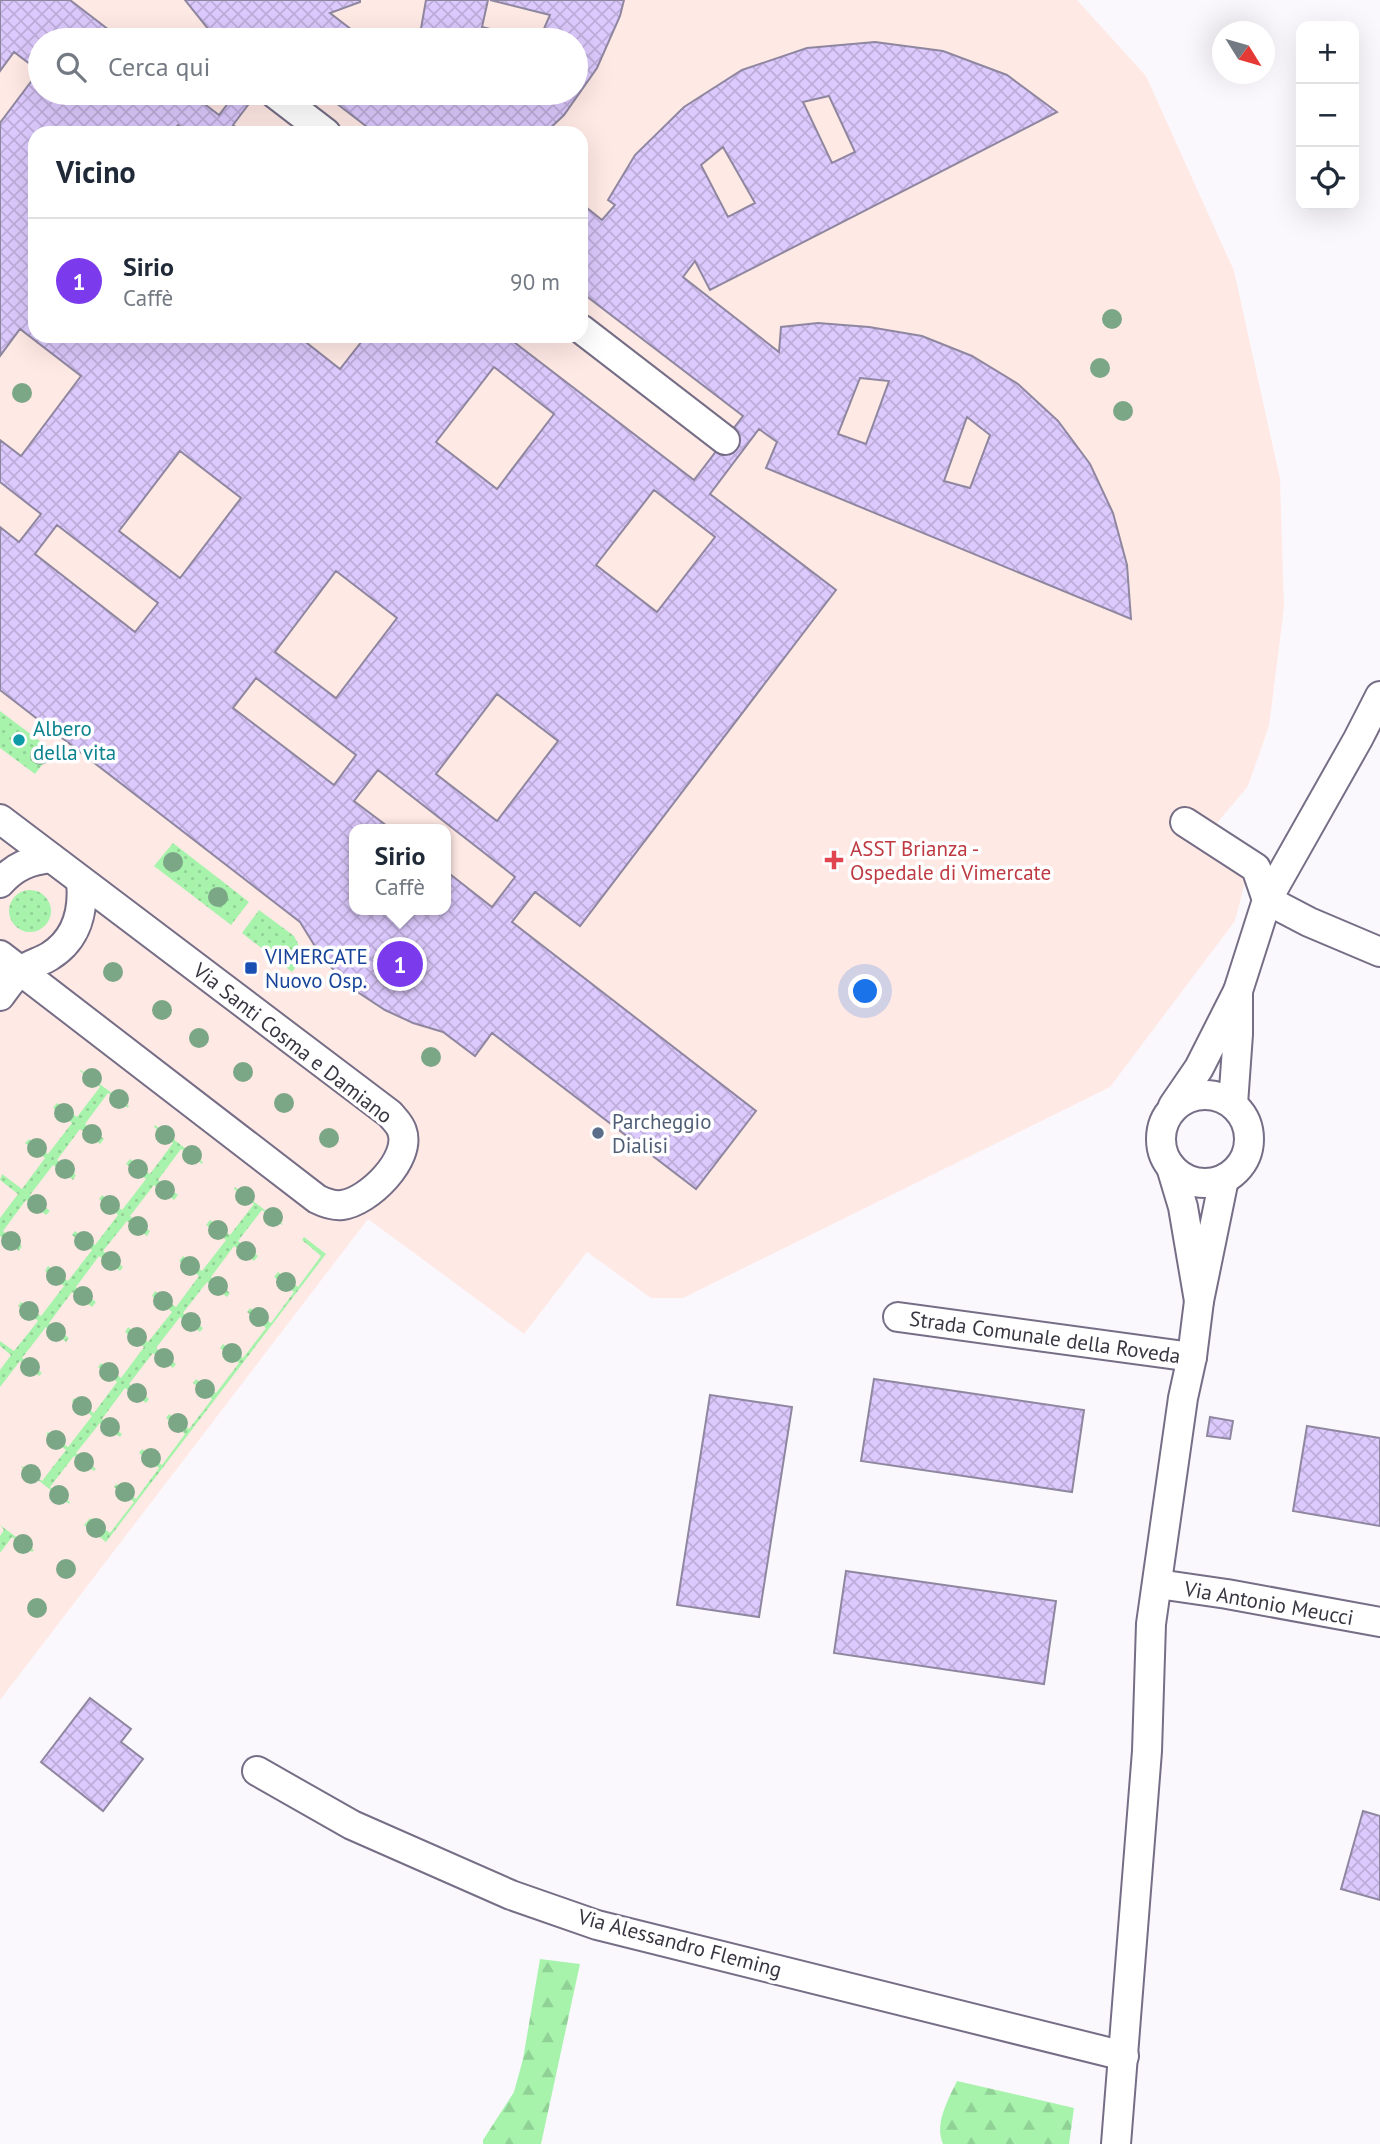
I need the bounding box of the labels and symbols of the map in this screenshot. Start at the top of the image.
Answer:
north arrow [1212,21,1275,84]
place label: Albero della vita [33,715,116,766]
marker: Albero della vita [11,732,27,748]
place label: ASST Brianza - Ospedale di Vimercate [850,835,1051,886]
marker: ASST Brianza - Ospedale di Vimercate [824,850,844,870]
pin: 1 [377,938,423,990]
place label: VIMERCATE Nuovo Osp. [264,943,368,994]
street label: Via Santi Cosma e Damiano [187,956,398,1129]
marker: VIMERCATE Nuovo Osp. [243,960,259,976]
your location [848,974,882,1008]
place label: Parcheggio Dialisi [612,1108,711,1159]
marker: Parcheggio Dialisi [590,1125,606,1141]
street label: Strada Comunale della Roveda [908,1305,1182,1369]
street label: Via Antonio Meucci [1181,1575,1356,1631]
street label: Via Alessandro Fleming [574,1903,785,1983]

